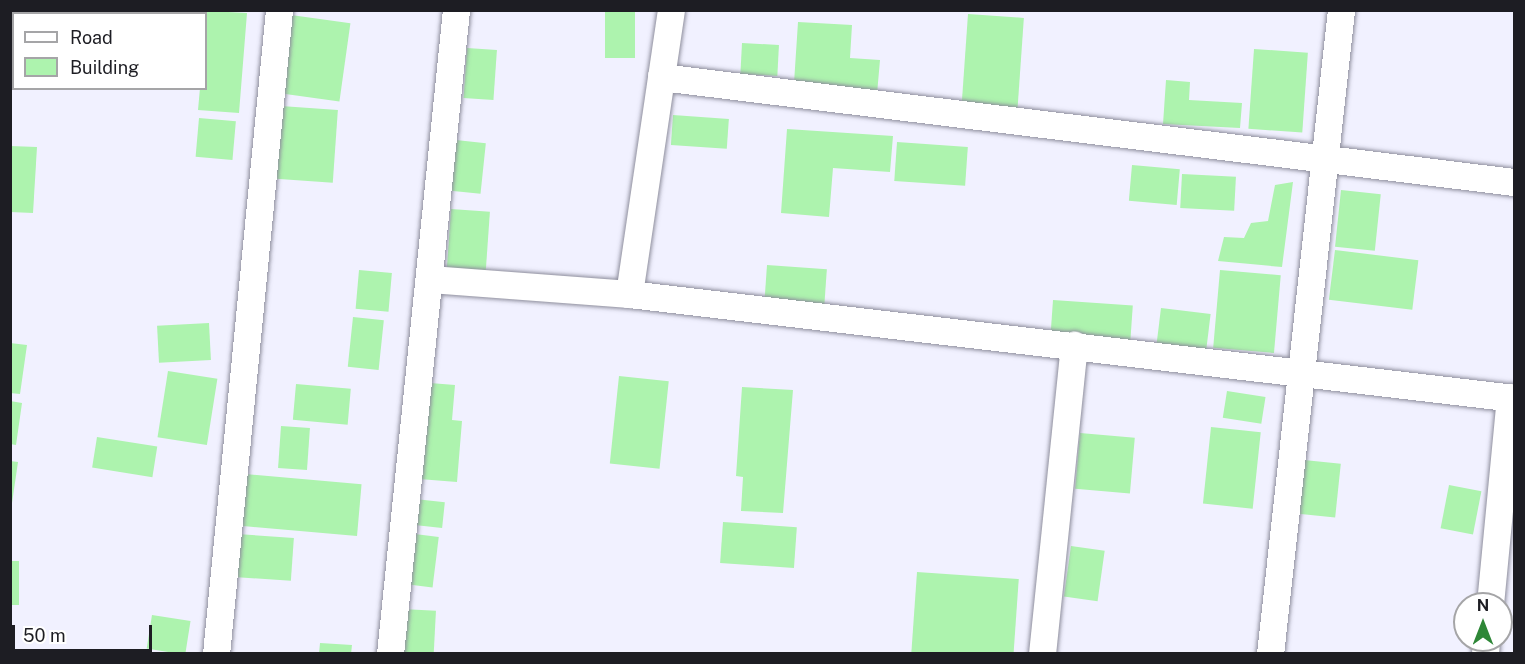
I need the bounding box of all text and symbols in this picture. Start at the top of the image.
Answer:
legend [12,12,207,90]
text: Road [70,27,113,48]
text: Building [70,57,139,78]
north arrow [1453,592,1513,652]
text: N [1477,596,1489,615]
scale bar [15,613,154,651]
text: 50 m [23,625,66,646]

